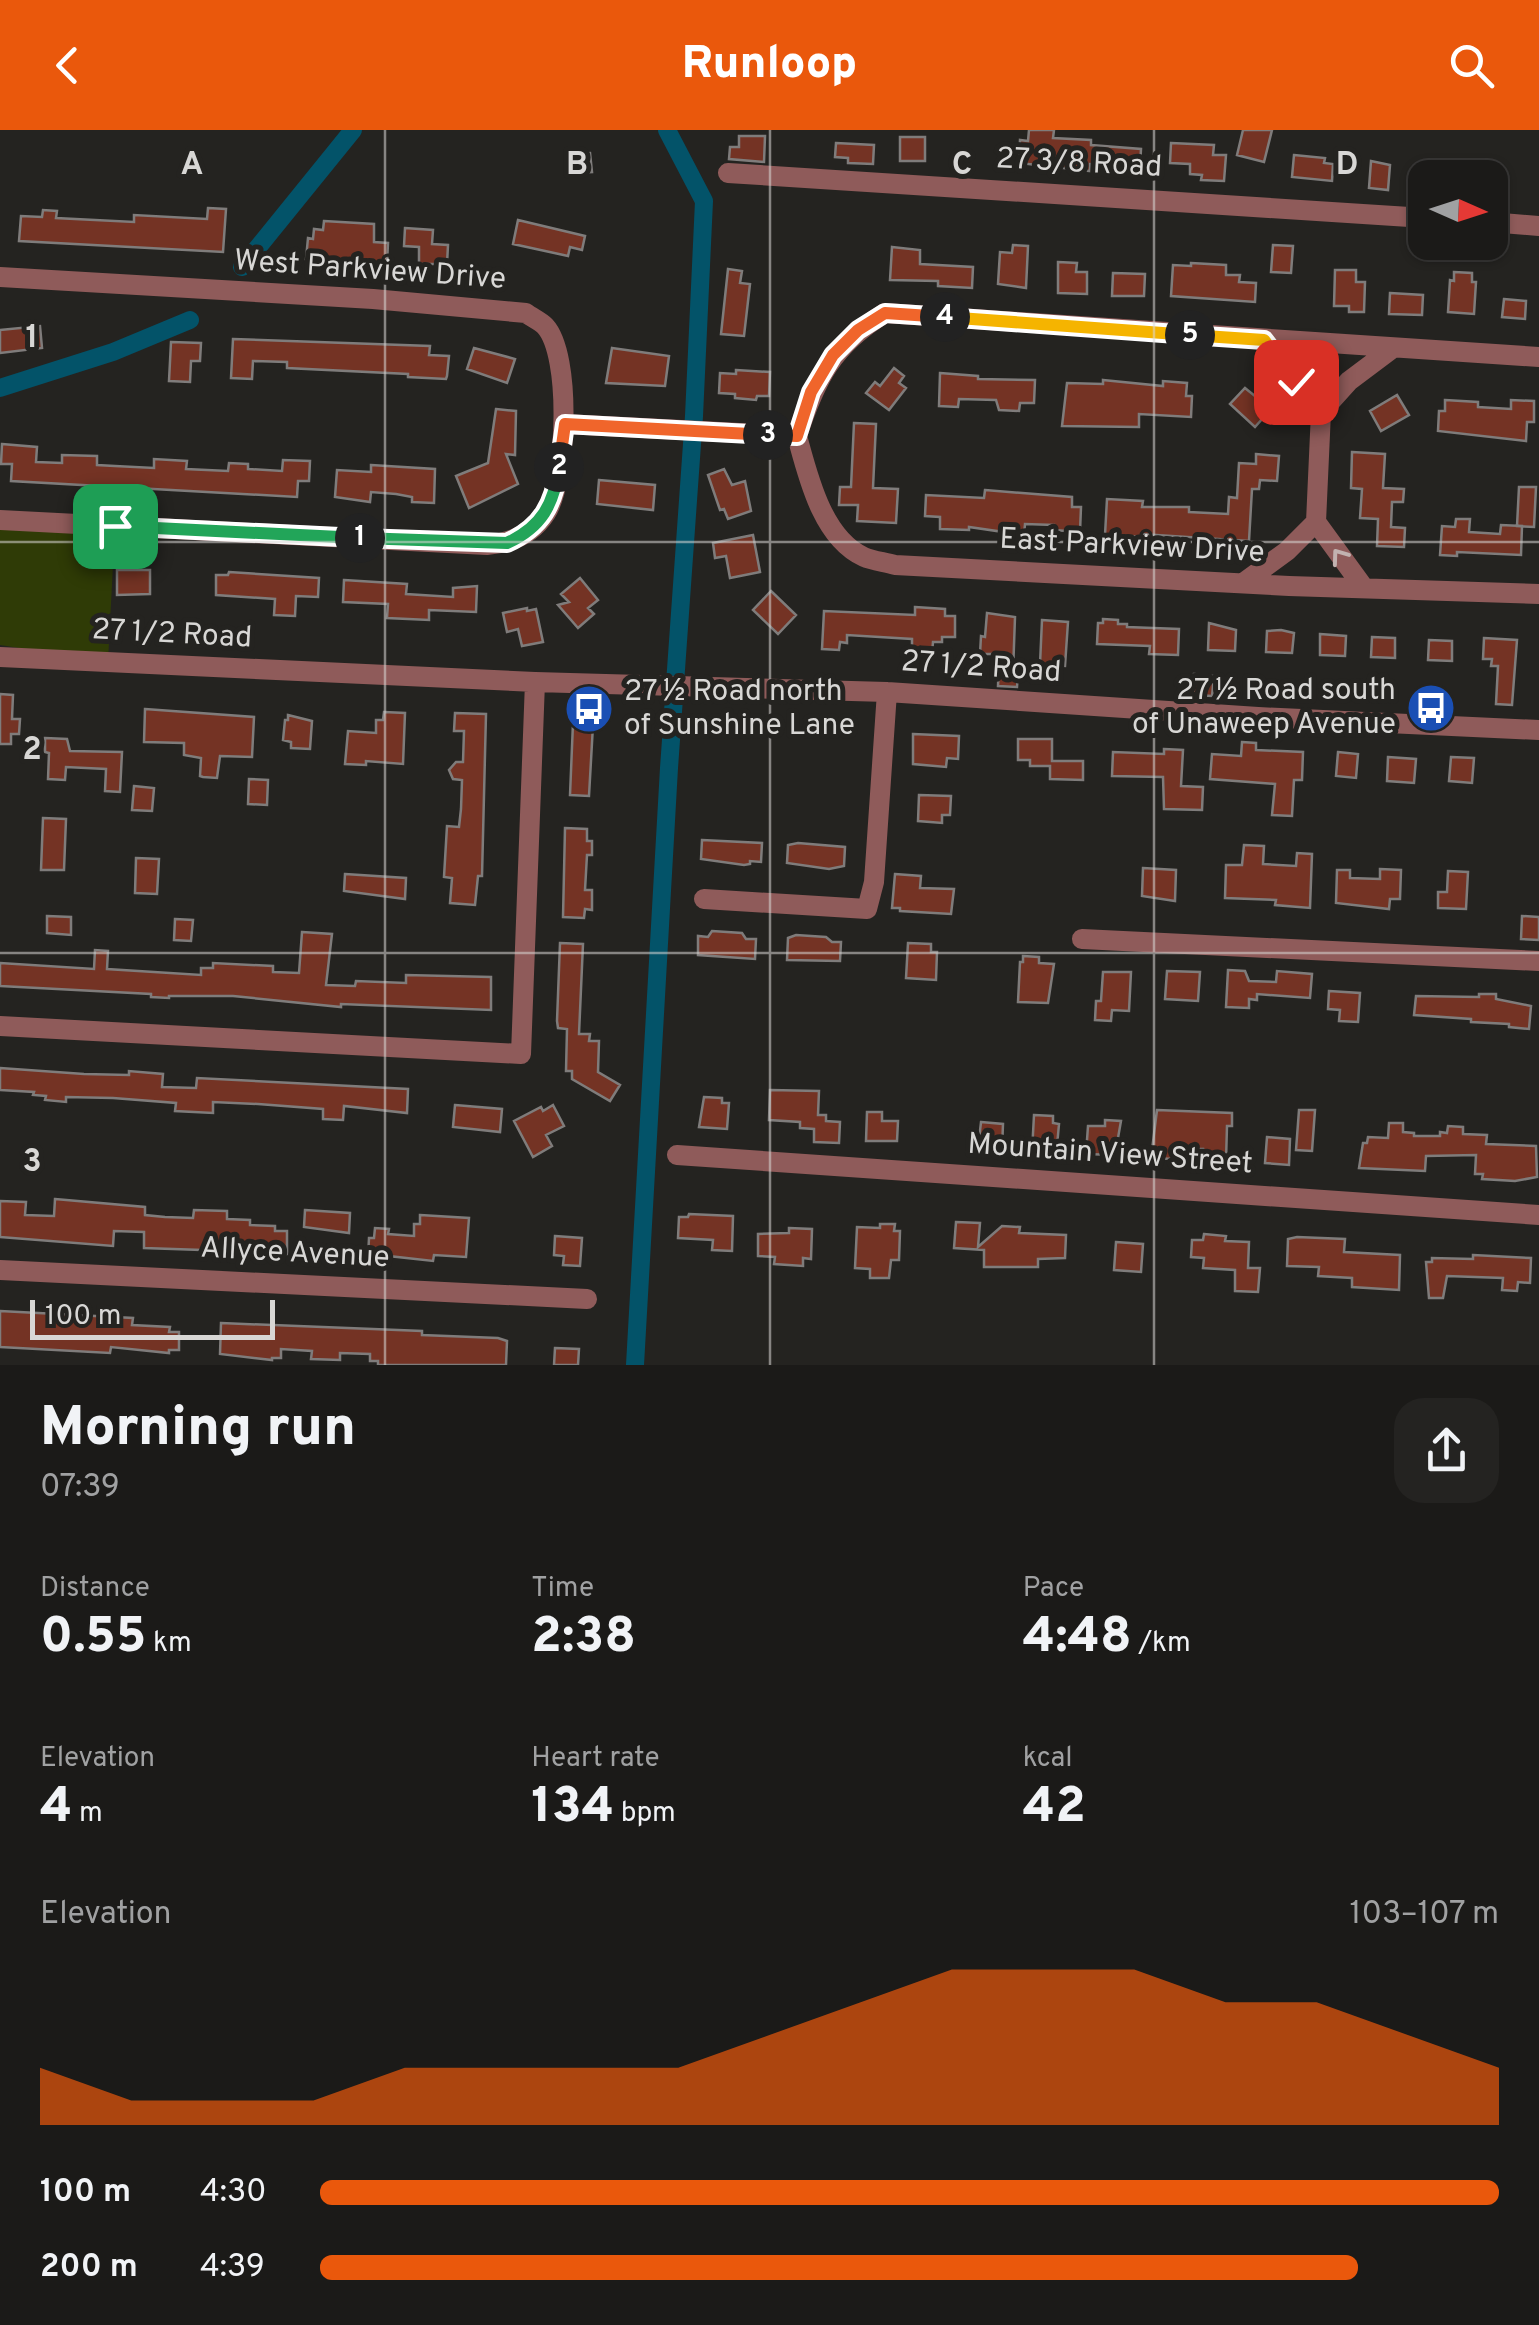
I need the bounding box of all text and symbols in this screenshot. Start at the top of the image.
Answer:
text: Runloop [682,37,857,94]
icon: back [40,38,95,93]
icon: search [1444,38,1499,93]
street label: 27 3/8 Road [995,141,1163,187]
text: A [181,146,203,186]
text: B [566,146,588,186]
text: C [952,146,972,186]
text: D [1336,146,1358,186]
north arrow [1408,160,1508,260]
map controls [1408,160,1508,260]
street label: West Parkview Drive [233,243,507,299]
pin: 4 [920,292,970,342]
text: 4 [936,299,954,335]
pin: 5 [1165,310,1215,360]
text: 5 [1181,317,1199,353]
text: 1 [26,319,38,359]
pin [1254,340,1339,425]
icon: check [1269,355,1324,410]
pin: 3 [743,410,793,460]
text: 3 [760,417,776,453]
pin: 2 [534,442,584,492]
text: 2 [550,449,568,485]
pin [73,484,158,569]
icon: arrive [88,499,143,554]
pin: 1 [335,513,385,563]
text: 1 [354,520,366,556]
street label: East Parkview Drive [998,522,1266,572]
one-way arrow [1333,549,1351,567]
street label: 27 1/2 Road [91,612,253,658]
street label: 27 1/2 Road [900,644,1062,692]
place label: 27 ½ Road south of Unaweep Avenue [1132,673,1396,744]
place label: 27 ½ Road north of Sunshine Lane [624,674,855,745]
bus stop icon: 27 ½ Road south of Unaweep Avenue [1405,682,1457,734]
bus stop icon: 27 ½ Road north of Sunshine Lane [563,683,615,735]
text: 2 [22,731,42,771]
street label: Mountain View Street [966,1127,1254,1183]
text: 3 [22,1143,42,1183]
street label: Allyce Avenue [199,1231,391,1277]
scale bar [30,1295,275,1340]
text: 100 m [45,1299,121,1335]
text: Morning run [40,1395,356,1465]
button: share [1394,1398,1499,1503]
text: 07:39 [40,1468,120,1508]
text: Distance [40,1571,150,1607]
text: Time [531,1571,594,1607]
text: Pace [1023,1571,1084,1607]
text: 0.55 [40,1607,146,1670]
text: 2:38 [531,1607,636,1670]
text: 4:48 [1023,1607,1132,1670]
text: km [146,1626,192,1662]
text: /km [1132,1626,1191,1662]
text: Elevation [40,1741,155,1777]
text: Heart rate [531,1741,659,1777]
text: kcal [1023,1741,1072,1777]
text: 4 [40,1777,73,1840]
text: 134 [531,1777,614,1840]
text: 42 [1023,1777,1086,1840]
text: m [73,1796,103,1832]
text: bpm [614,1796,676,1832]
text: Elevation [40,1895,172,1935]
text: 103–107 m [1350,1895,1499,1935]
text: 100 m [40,2173,131,2213]
text: 4:30 [200,2173,267,2213]
text: 200 m [40,2248,138,2288]
text: 4:39 [200,2248,265,2288]

